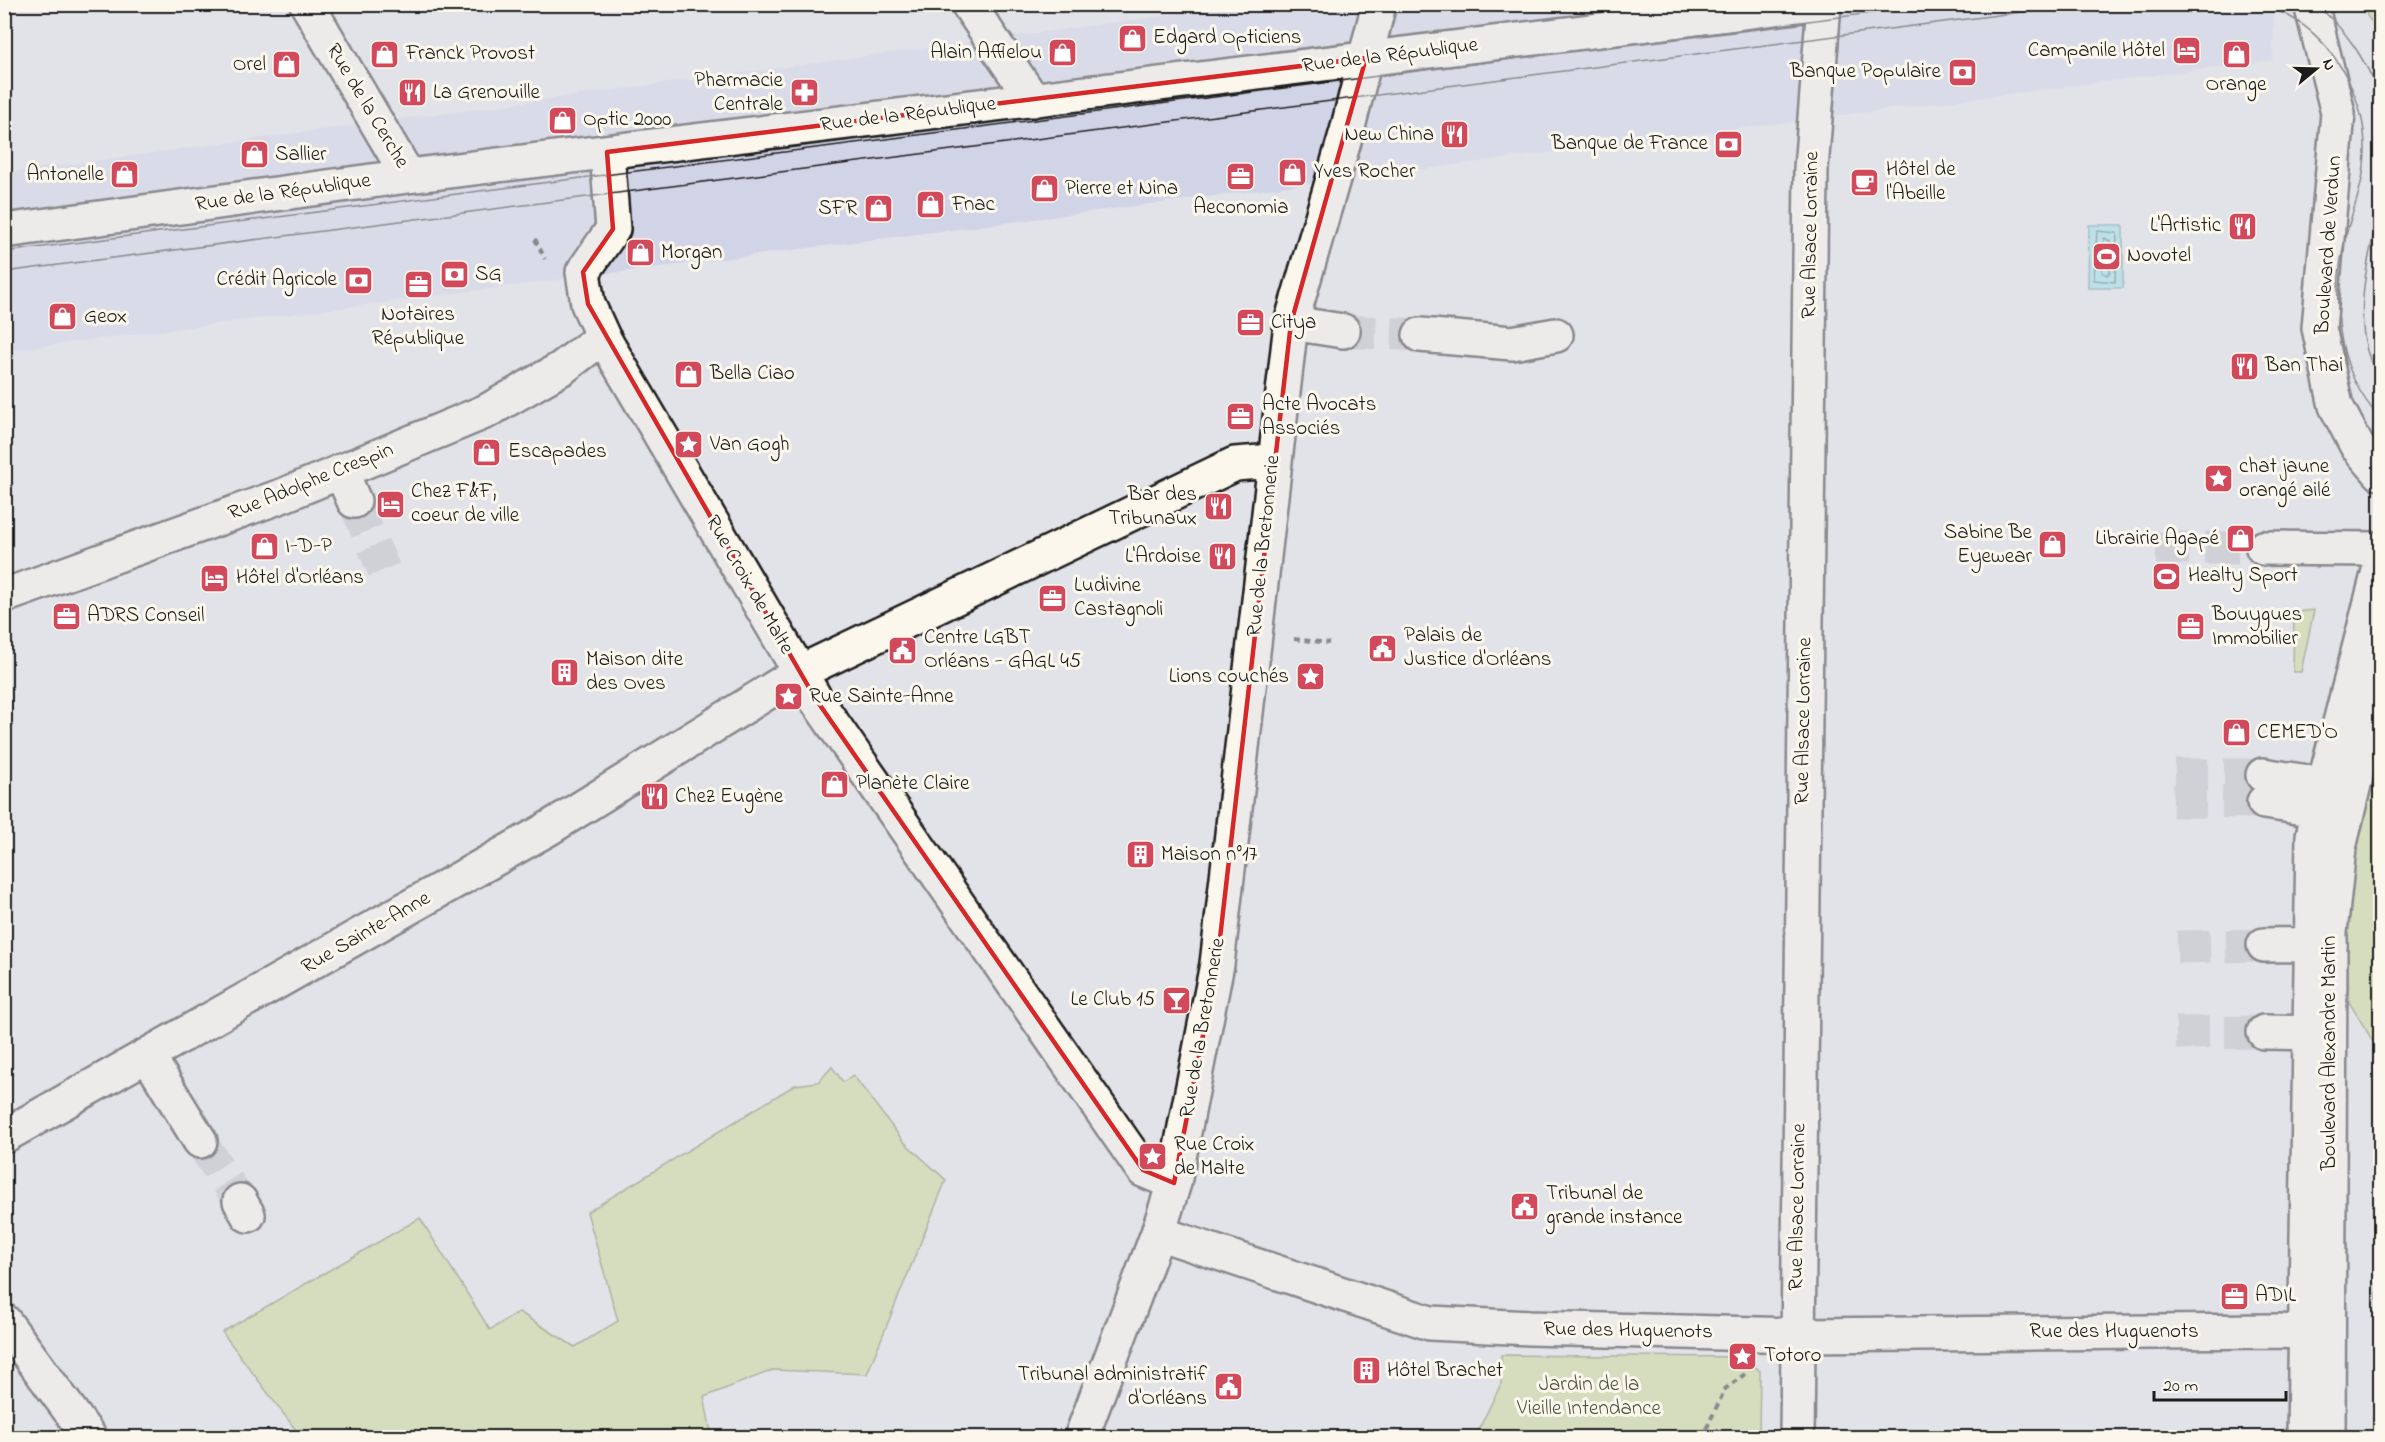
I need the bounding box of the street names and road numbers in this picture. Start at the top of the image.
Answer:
street label: Rue de la République [1300,30,1480,82]
street label: Rue de la Cerche [318,38,416,175]
street label: Rue de la République [818,89,998,141]
street label: Rue Alsace Lorraine [1795,151,1827,319]
street label: Boulevard de Verdun [2308,155,2350,336]
street label: Rue de la République [193,166,373,220]
street label: Rue Adolphe Crespin [224,435,398,529]
street label: Rue de la Bretonnerie [1240,453,1289,638]
street label: Rue Croix de Malte [697,510,801,661]
street label: Rue Alsace Lorraine [1788,637,1820,805]
street label: Rue Sainte-Anne [296,884,437,982]
street label: Rue de la Bretonnerie [1172,935,1234,1121]
street label: Boulevard Alexandre Martin [2315,936,2345,1171]
street label: Rue Alsace Lorraine [1782,1123,1814,1291]
street label: Rue des Huguenots [1543,1315,1713,1349]
street label: Rue des Huguenots [2029,1317,2199,1349]

